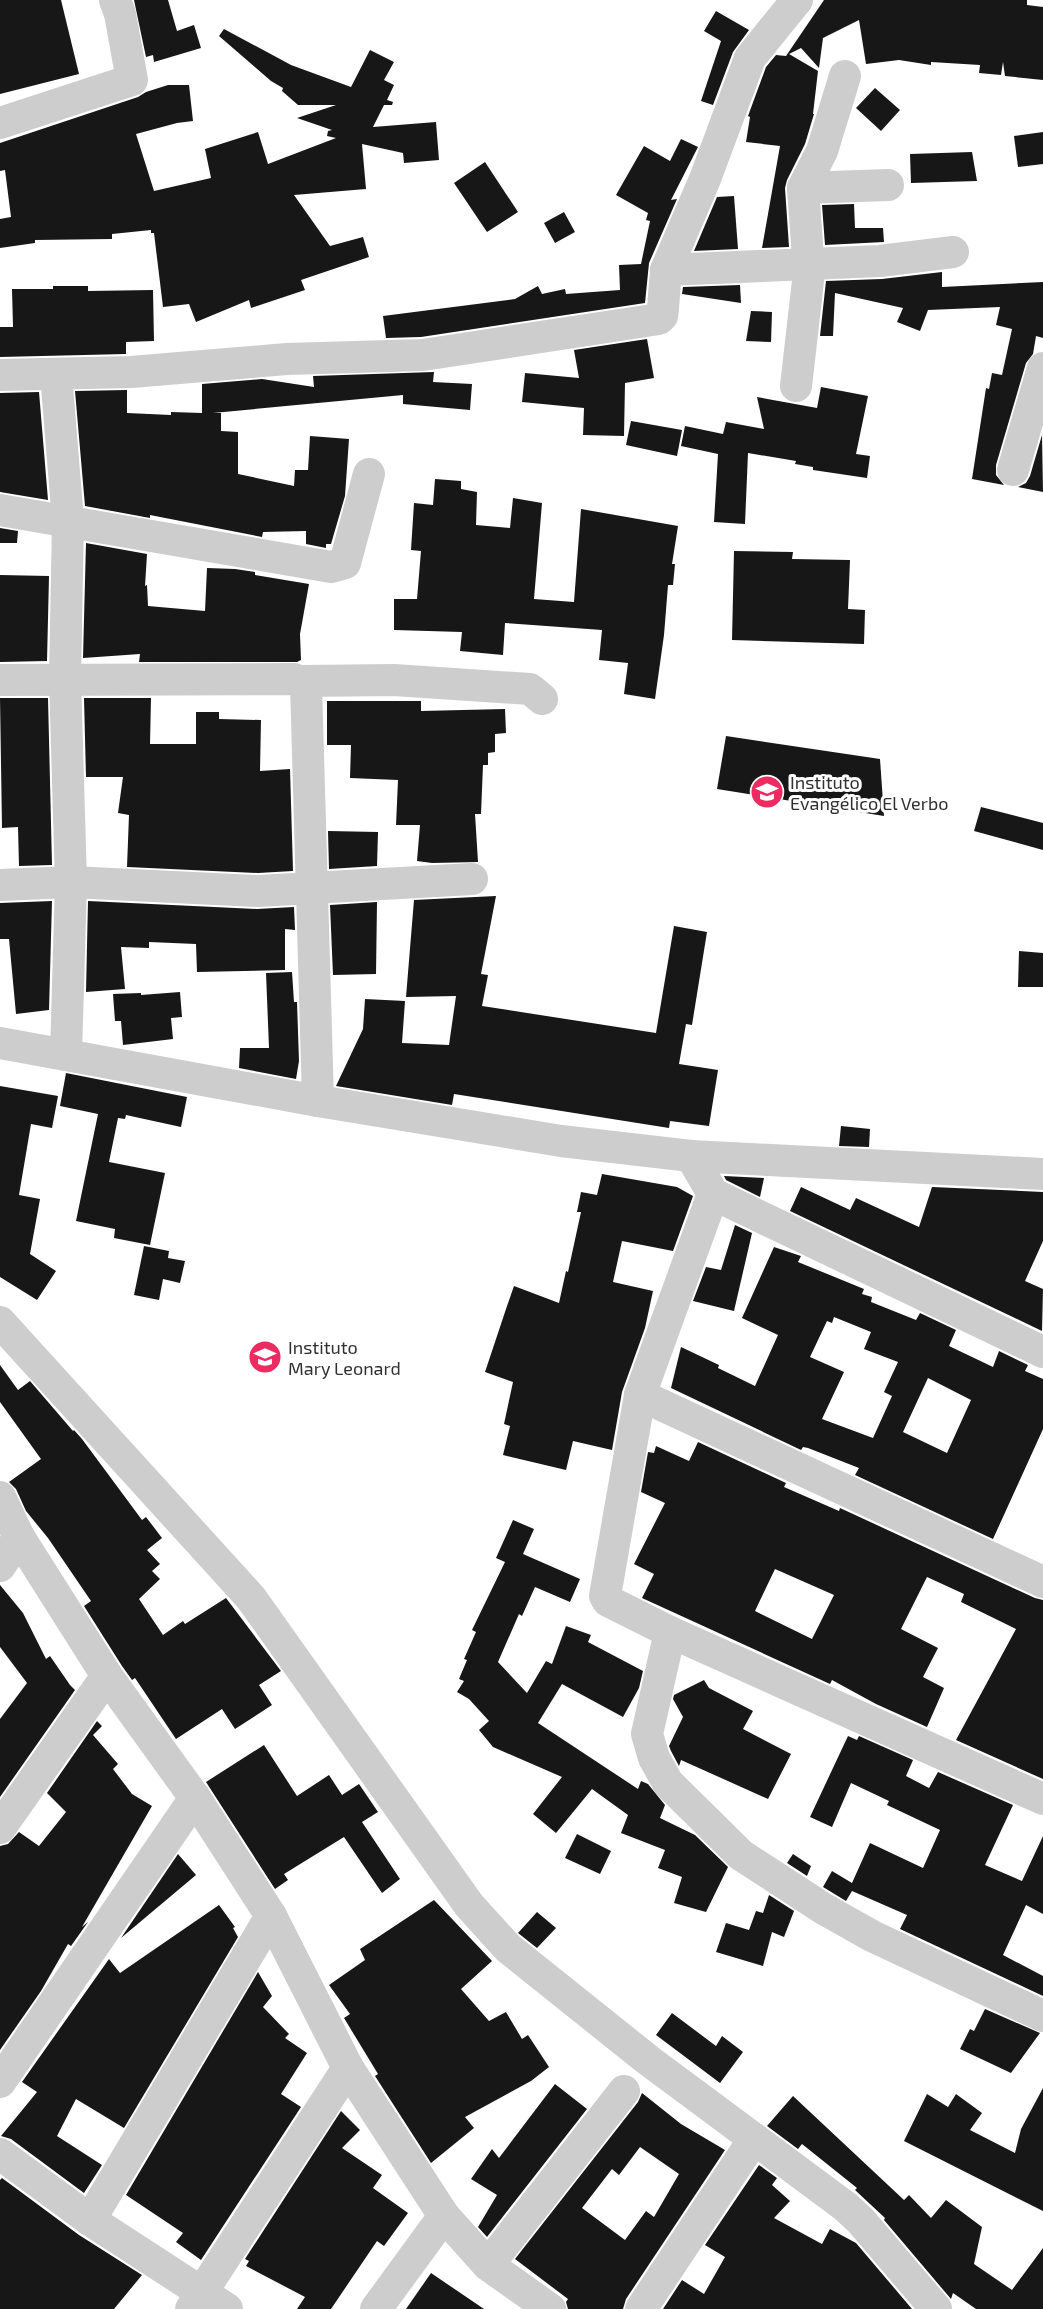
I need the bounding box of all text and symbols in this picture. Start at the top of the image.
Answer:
place label: Instituto Evangélico El Verbo [790,771,948,814]
school or university icon: Instituto Evangélico El Verbo [749,774,785,810]
place label: Instituto Mary Leonard [288,1336,401,1379]
school or university icon: Instituto Mary Leonard [247,1339,283,1375]

